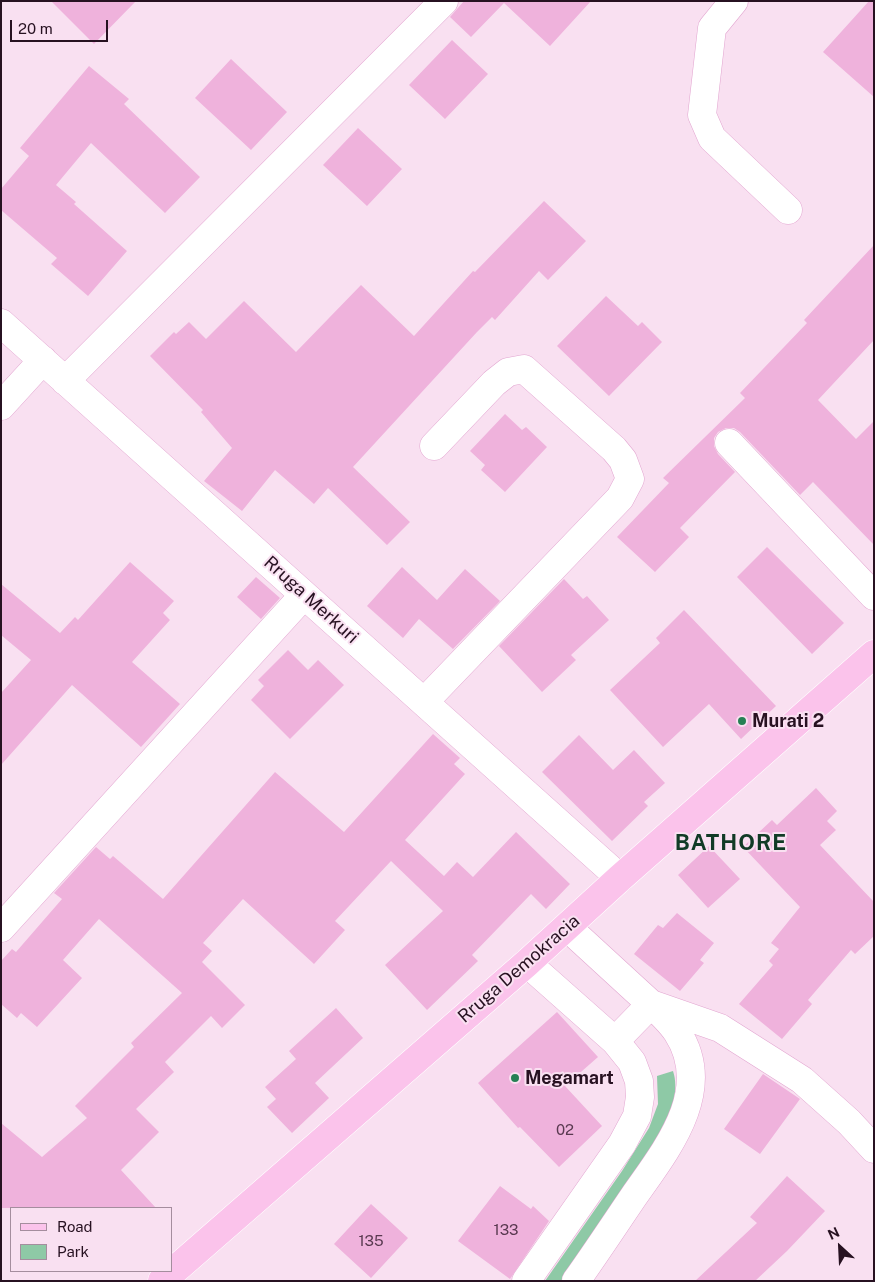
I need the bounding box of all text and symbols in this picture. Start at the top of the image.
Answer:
scale bar [12,10,110,42]
text: 20 m [18,20,53,37]
street label: Rruga Merkuri [259,552,363,648]
place label: Murati 2 [752,710,824,732]
marker: Murati 2 [736,715,748,727]
district label: BATHORE [674,830,788,856]
street label: Rruga Demokracia [454,910,584,1028]
place label: Megamart [525,1067,614,1089]
marker: Megamart [509,1072,521,1084]
house number: 02 [556,1121,574,1139]
legend [10,1207,172,1272]
text: Road [57,1218,93,1235]
house number: 133 [494,1221,518,1239]
north arrow [815,1222,865,1272]
text: N [825,1224,842,1243]
house number: 135 [358,1232,384,1250]
text: Park [57,1243,89,1260]

